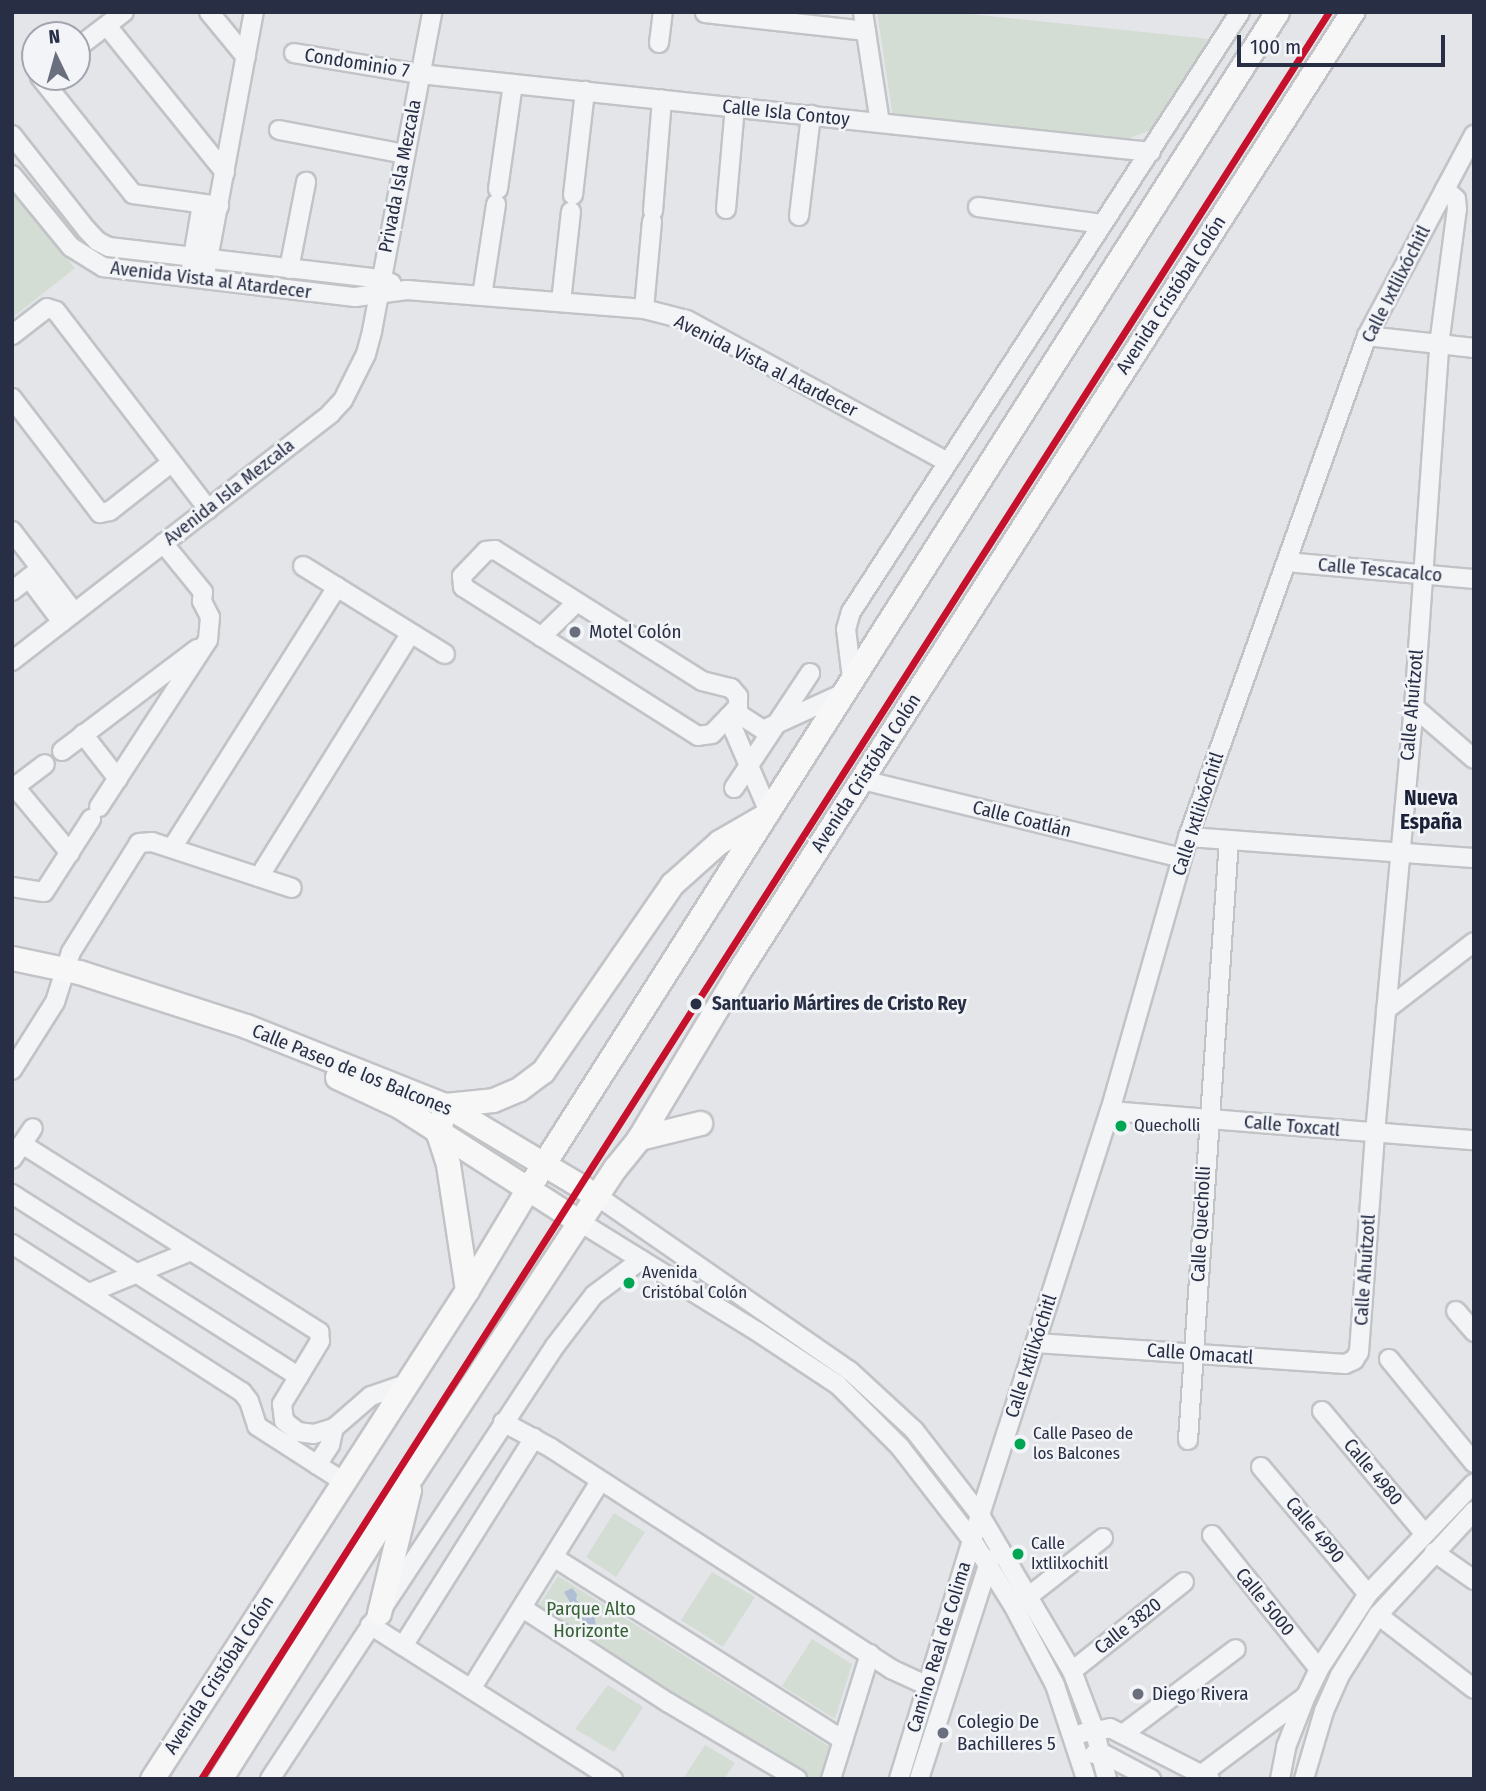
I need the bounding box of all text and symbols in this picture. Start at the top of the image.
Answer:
north arrow [21,21,91,91]
scale bar [1241,21,1449,65]
text: N [48,25,61,49]
text: 100 m [1250,34,1301,60]
street label: Condominio 7 [303,43,411,83]
street label: Calle Isla Contoy [721,95,851,131]
street label: Privada Isla Mezcala [374,97,426,255]
street label: Avenida Cristóbal Colón [1111,212,1231,378]
street label: Calle Ixtlilxóchitl [1357,222,1435,346]
street label: Avenida Vista al Atardecer [109,256,313,304]
street label: Avenida Vista al Atardecer [671,310,861,422]
street label: Avenida Isla Mezcala [159,434,299,550]
street label: Calle Tescacalco [1317,553,1443,587]
place label: Motel Colón [589,621,681,643]
marker: Motel Colón [567,624,583,640]
street label: Calle Ahuítzotl [1396,648,1428,762]
street label: Avenida Cristóbal Colón [806,690,926,856]
street label: Calle Ixtlilxóchitl [1167,749,1229,879]
district label: Nueva España [1400,785,1462,835]
street label: Calle Coatlán [970,796,1074,842]
place label: Santuario Mártires de Cristo Rey [712,993,966,1015]
marker: Santuario Mártires de Cristo Rey [686,994,706,1014]
street label: Calle Paseo de los Balcones [249,1019,455,1121]
street label: Calle Toxcatl [1243,1110,1341,1142]
place label: Quecholli [1134,1116,1200,1136]
marker: Quecholli [1114,1119,1128,1133]
street label: Calle Quecholli [1187,1165,1215,1283]
street label: Calle Ahuítzotl [1350,1213,1380,1327]
place label: Avenida Cristóbal Colón [642,1263,747,1303]
marker: Avenida Cristóbal Colón [622,1276,636,1290]
street label: Calle Ixtlilxóchitl [1000,1291,1062,1421]
street label: Calle Omacatl [1146,1339,1254,1369]
place label: Calle Paseo de los Balcones [1033,1424,1133,1464]
street label: Calle 4980 [1339,1434,1407,1510]
marker: Calle Paseo de los Balcones [1013,1437,1027,1451]
street label: Calle 4990 [1281,1492,1349,1568]
place label: Calle Ixtlilxochitl [1031,1534,1108,1574]
marker: Calle Ixtlilxochitl [1011,1547,1025,1561]
street label: Camino Real de Colima [902,1559,976,1735]
street label: Calle 5000 [1231,1563,1299,1641]
street label: Avenida Cristóbal Colón [159,1592,279,1758]
street label: Calle 3820 [1090,1593,1166,1659]
park label: Parque Alto Horizonte [546,1598,636,1642]
place label: Diego Rivera [1152,1683,1249,1705]
marker: Diego Rivera [1130,1686,1146,1702]
place label: Colegio De Bachilleres 5 [957,1711,1056,1755]
marker: Colegio De Bachilleres 5 [935,1725,951,1741]

